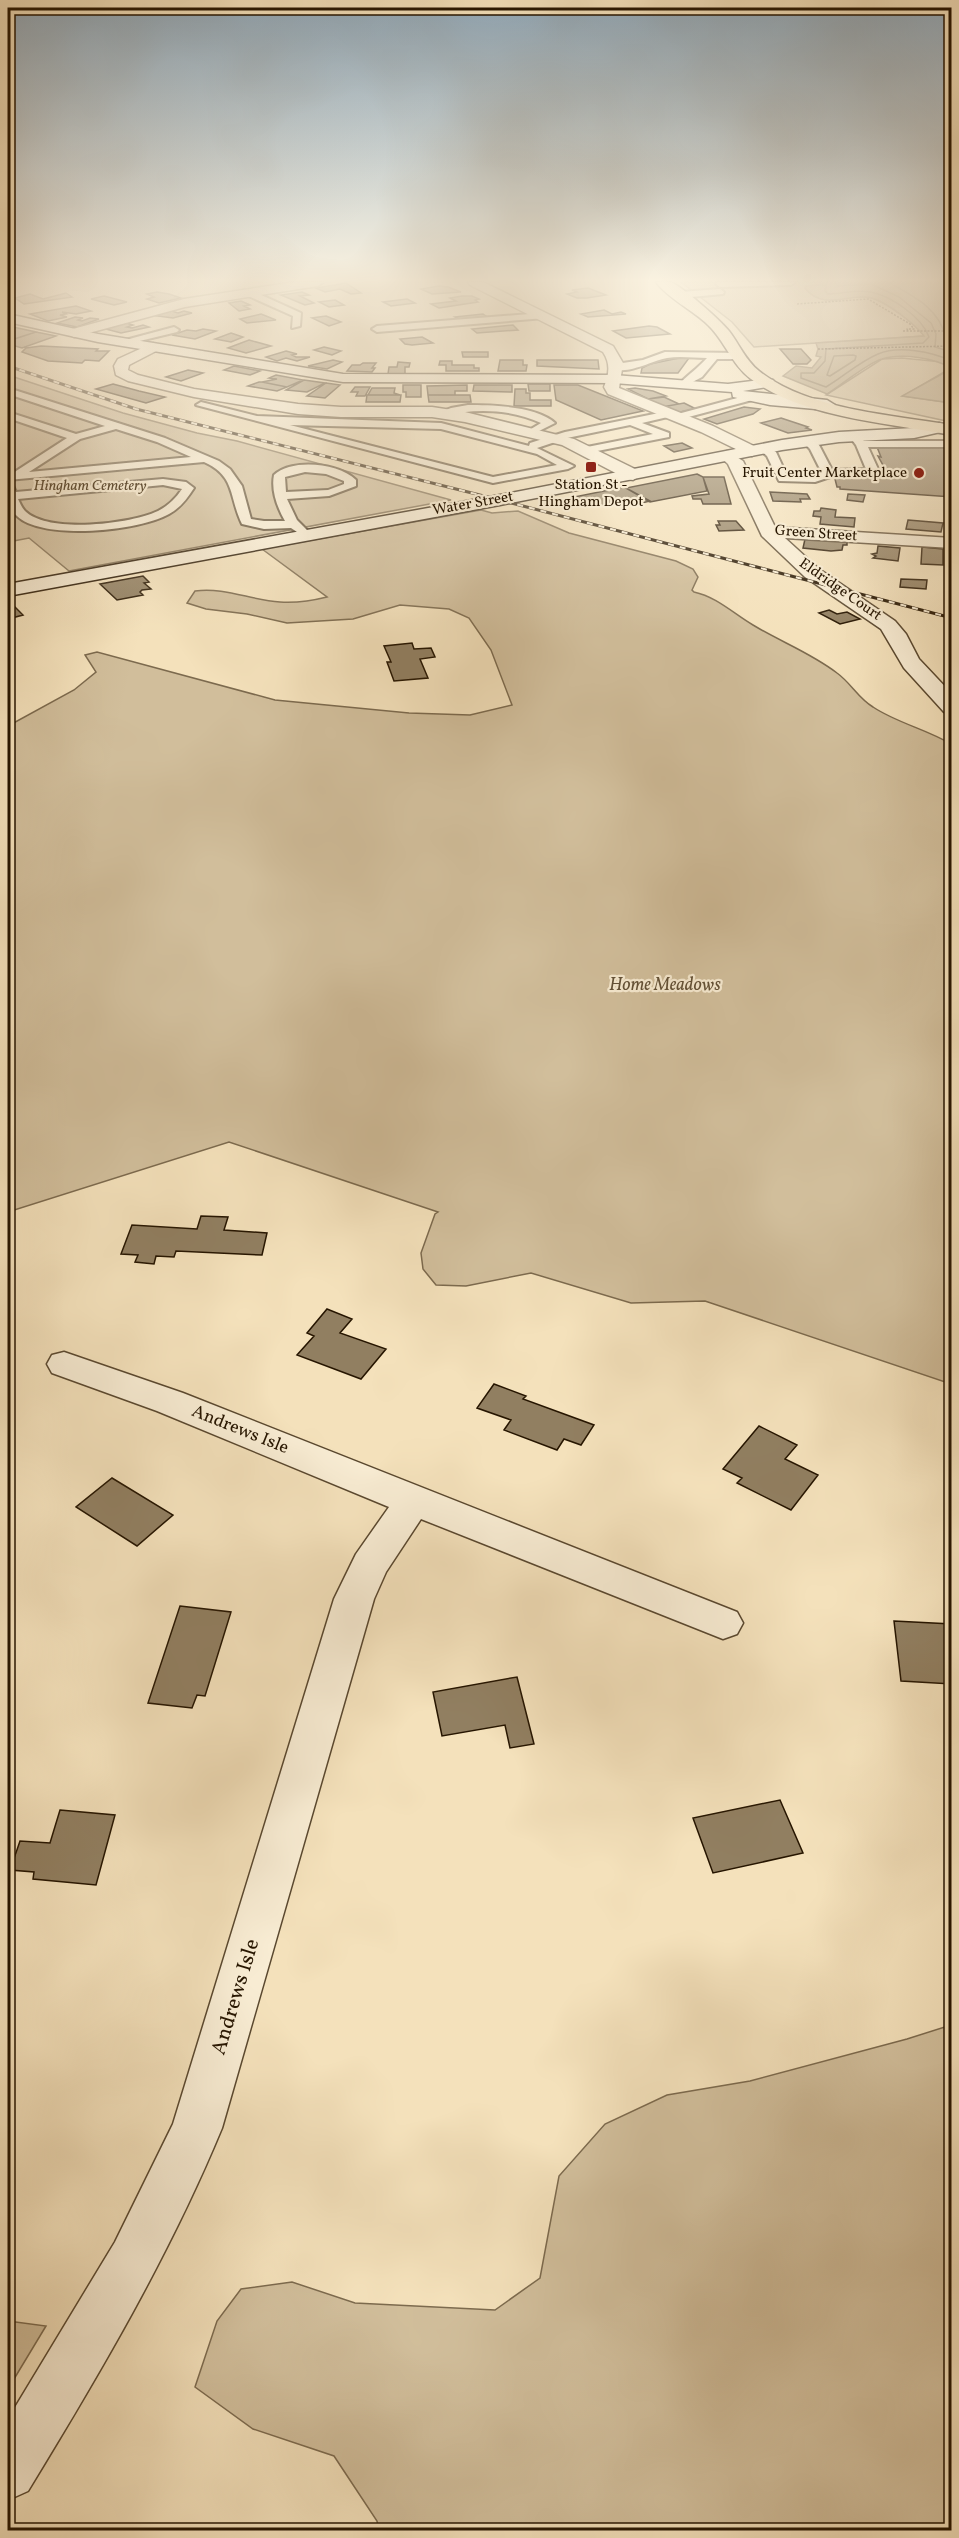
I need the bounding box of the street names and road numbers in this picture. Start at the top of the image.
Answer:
street label: Water Street [431,487,515,521]
street label: Green Street [774,521,858,547]
street label: Eldridge Court [794,554,886,626]
street label: Andrews Isle [188,1399,292,1461]
street label: Andrews Isle [205,1935,267,2059]

